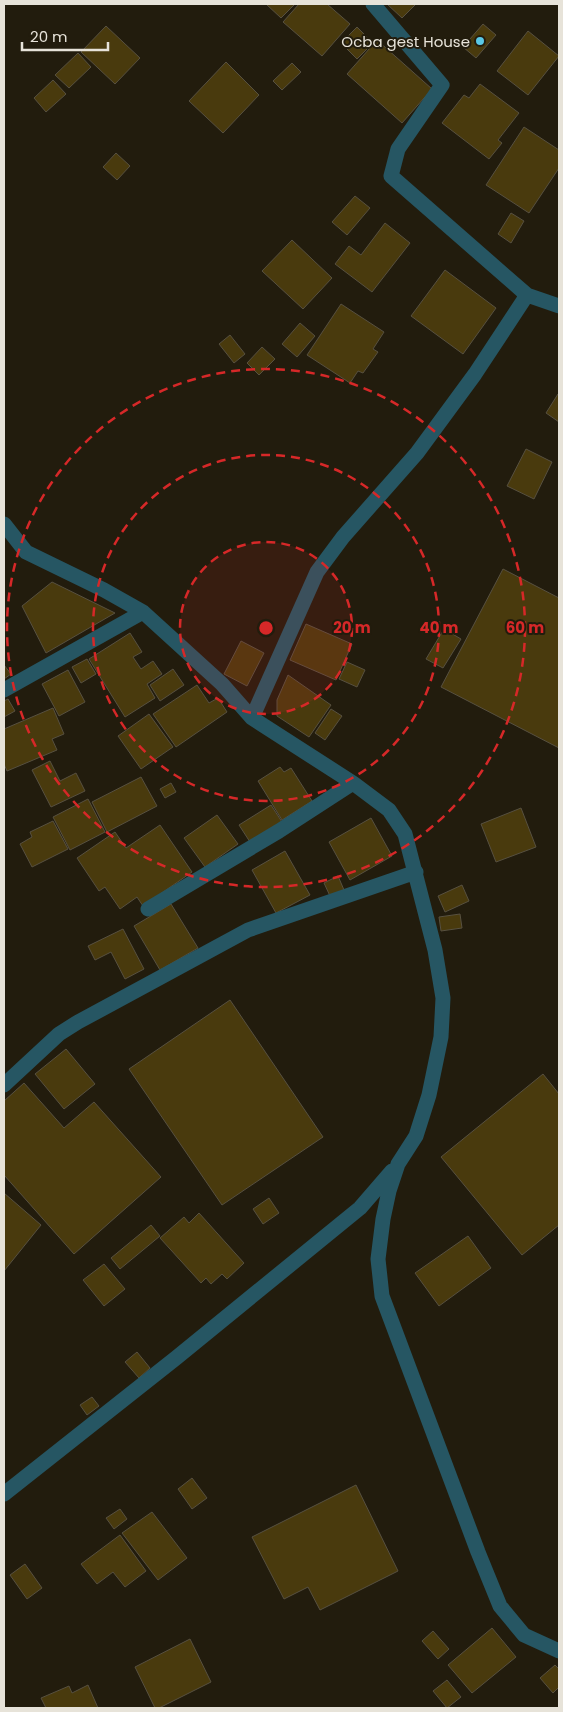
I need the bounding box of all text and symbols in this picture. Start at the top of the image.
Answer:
scale bar [22,20,109,52]
text: 20 m [30,26,68,47]
place label: Ocba gest House [341,31,470,52]
marker: Ocba gest House [474,35,486,47]
text: 20 m [333,617,371,638]
text: 40 m [419,617,459,638]
text: 60 m [506,617,544,638]
centre of rings [257,619,275,637]

